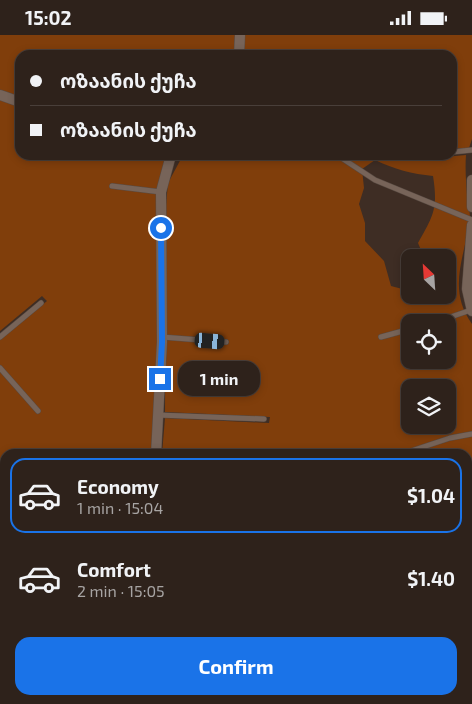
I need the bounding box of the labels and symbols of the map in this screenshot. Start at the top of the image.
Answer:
route start [150,217,172,239]
north arrow [401,249,456,304]
car [194,332,225,350]
callout: 1 min [178,361,260,397]
route end [149,368,171,390]

